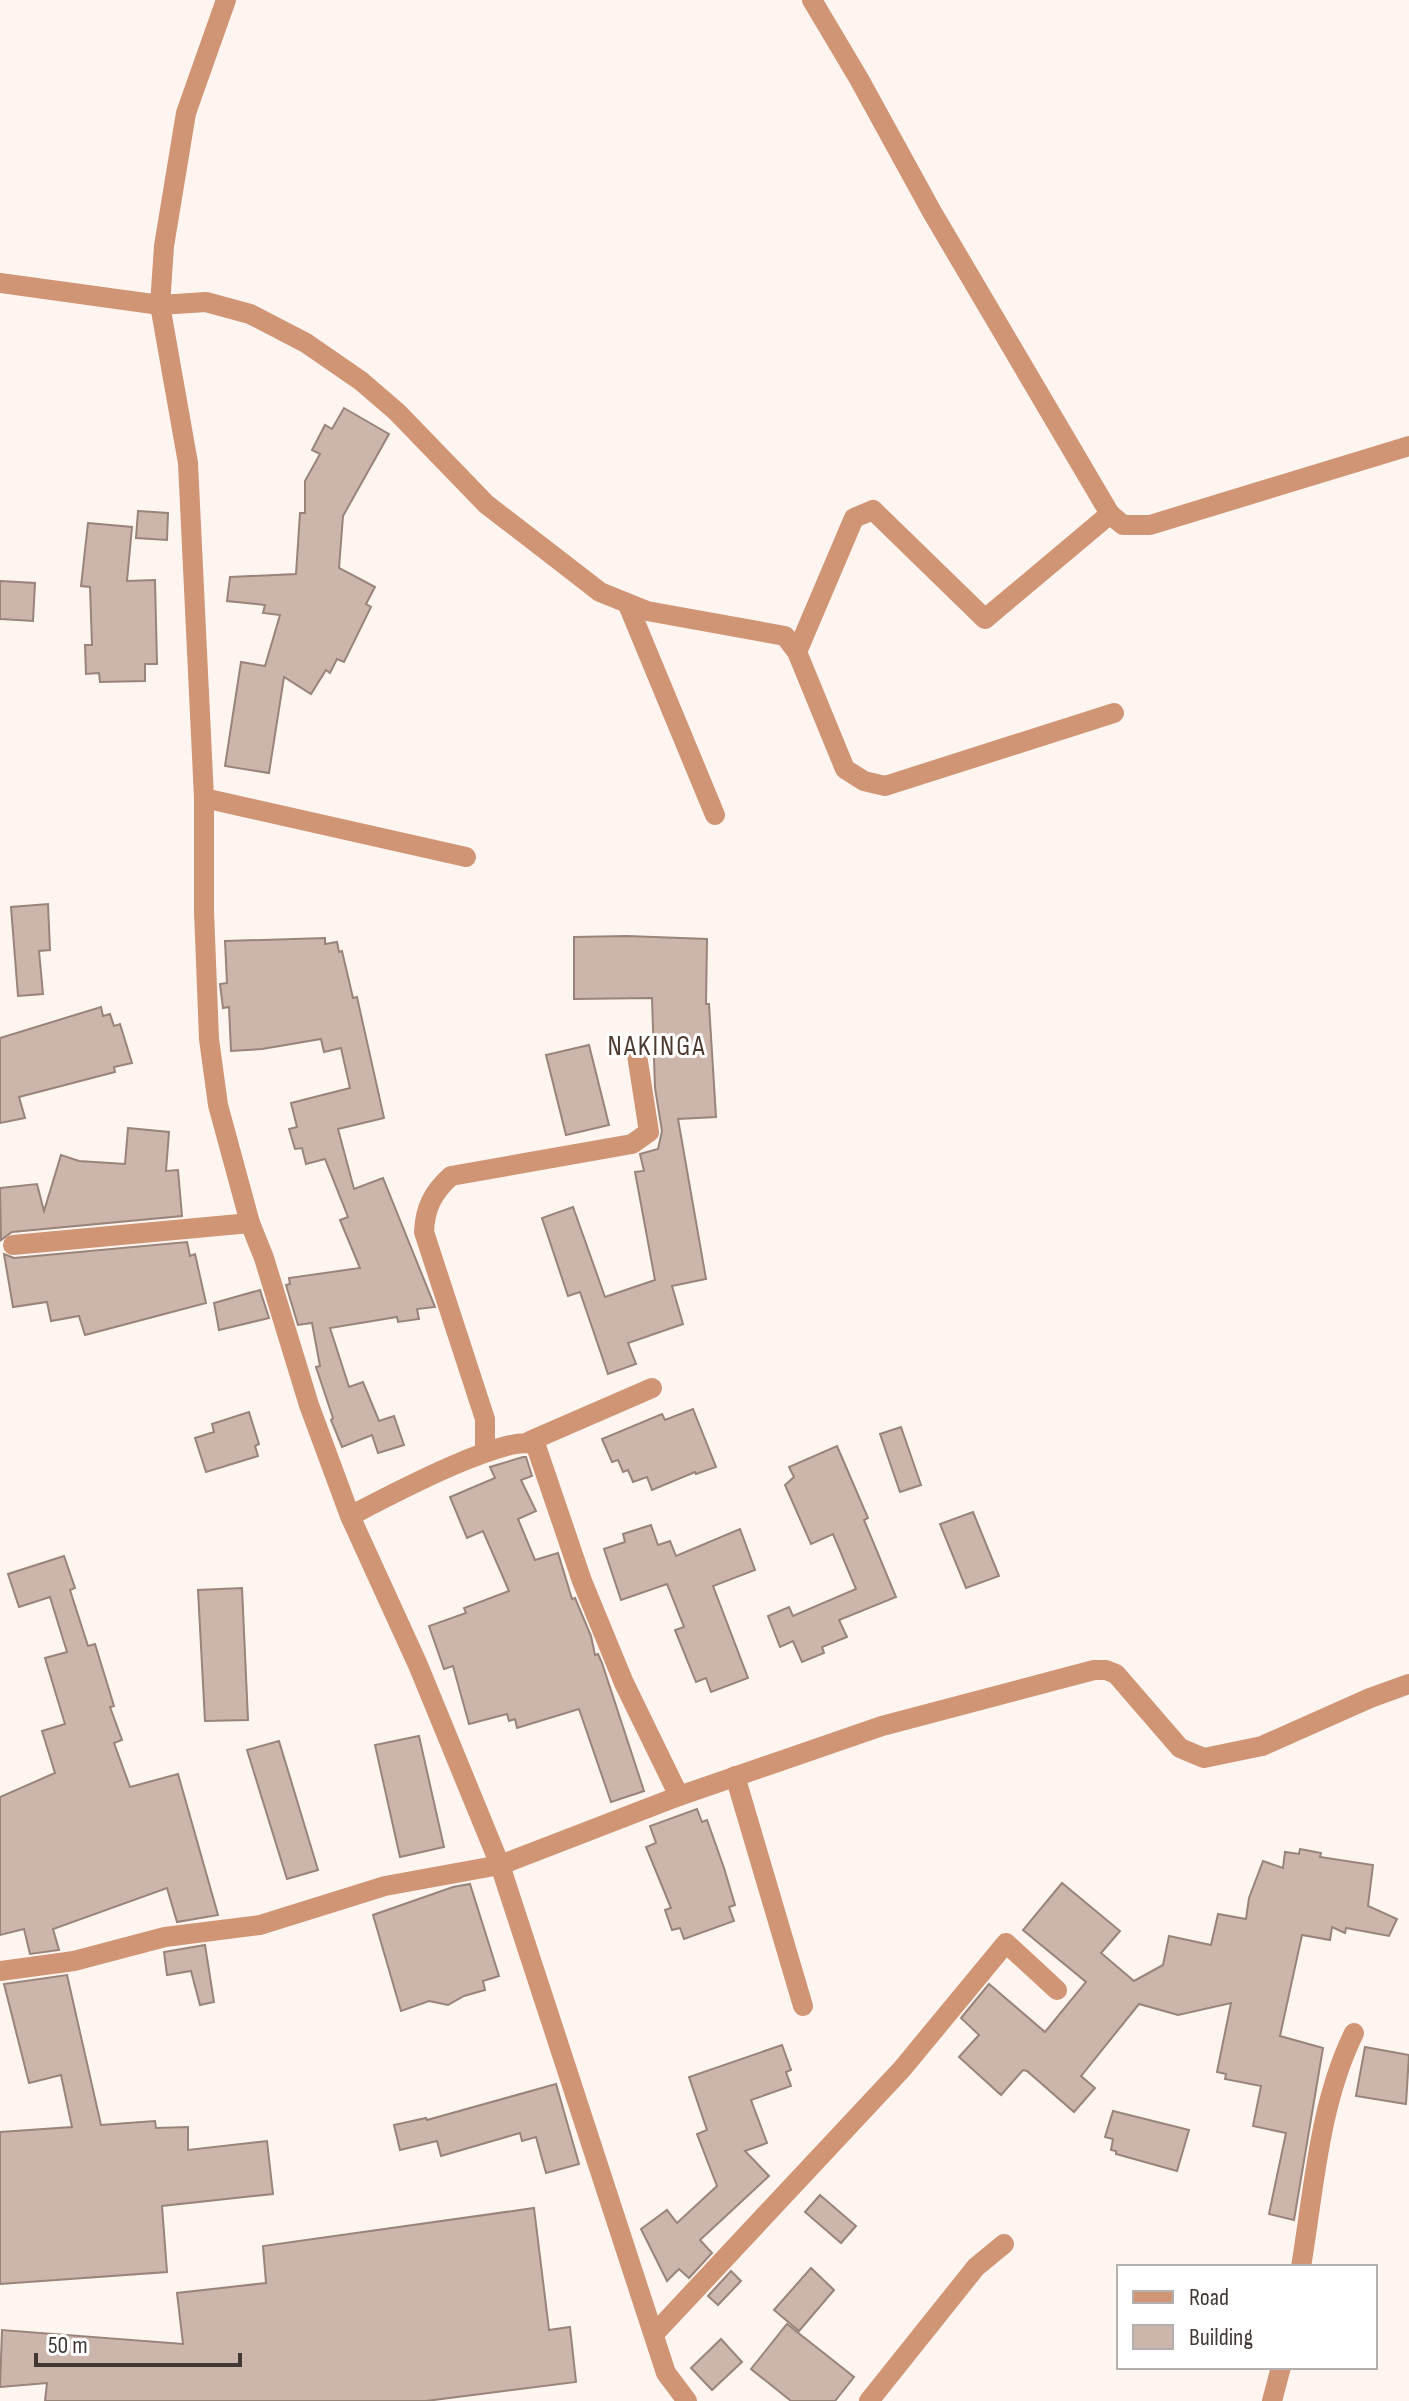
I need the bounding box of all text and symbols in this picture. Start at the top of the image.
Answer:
district label: NAKINGA [608,1030,706,1063]
legend [1117,2265,1377,2369]
text: Road [1189,2283,1229,2312]
scale bar [36,2317,240,2367]
text: Building [1189,2323,1253,2352]
text: 50 m [48,2331,88,2360]

